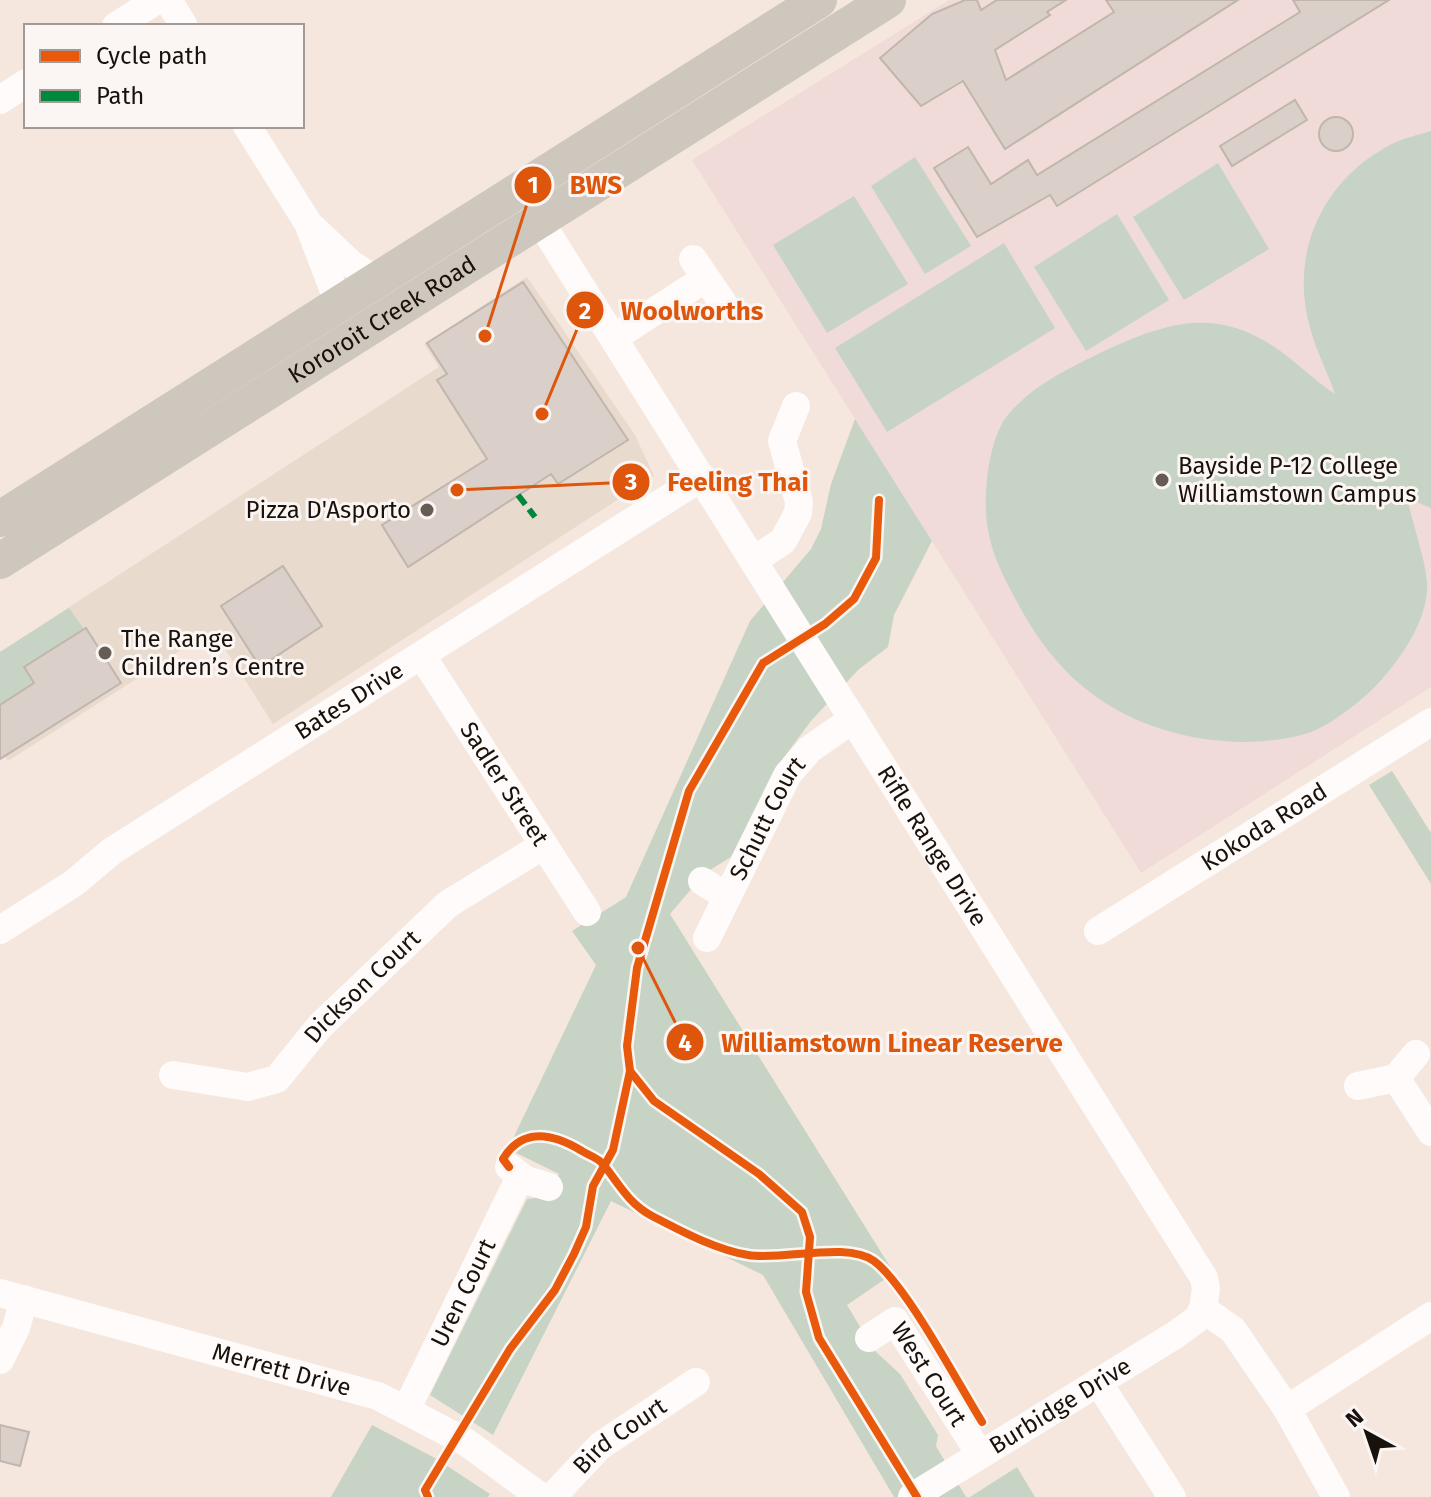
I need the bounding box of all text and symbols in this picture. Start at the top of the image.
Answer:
legend [24,24,304,128]
text: Cycle path [96,42,208,70]
text: Path [96,82,144,110]
callout: BWS [513,160,638,210]
text: BWS [570,170,622,201]
text: 1 [527,171,539,199]
street label: Kororoit Creek Road [283,250,481,389]
callout: Woolworths [565,285,779,335]
text: Woolworths [621,296,764,327]
text: 2 [579,297,591,325]
place label: Bayside P-12 College Williamstown Campus [1178,452,1416,508]
callout: Feeling Thai [611,457,824,507]
text: Feeling Thai [667,467,809,498]
text: 3 [624,468,637,496]
marker: Bayside P-12 College Williamstown Campus [1153,471,1171,489]
place label: Pizza D'Asporto [245,496,411,524]
marker: Pizza D'Asporto [418,501,436,519]
place label: The Range Children’s Centre [121,625,305,681]
marker: The Range Children’s Centre [96,644,114,662]
street label: Bates Drive [290,656,408,745]
street label: Sadler Street [454,717,555,851]
street label: Schutt Court [724,750,811,885]
street label: Rifle Range Drive [871,760,993,931]
street label: Kokoda Road [1196,777,1332,877]
street label: Dickson Court [298,924,426,1048]
callout: Williamstown Linear Reserve [665,1017,1079,1067]
text: Williamstown Linear Reserve [721,1028,1063,1059]
text: 4 [678,1029,692,1057]
street label: Uren Court [425,1234,502,1352]
street label: West Court [885,1317,973,1432]
street label: Merrett Drive [209,1337,354,1402]
street label: Burbidge Drive [984,1352,1136,1460]
street label: Bird Court [567,1392,672,1479]
north arrow [1327,1393,1407,1473]
text: N [1340,1403,1369,1433]

